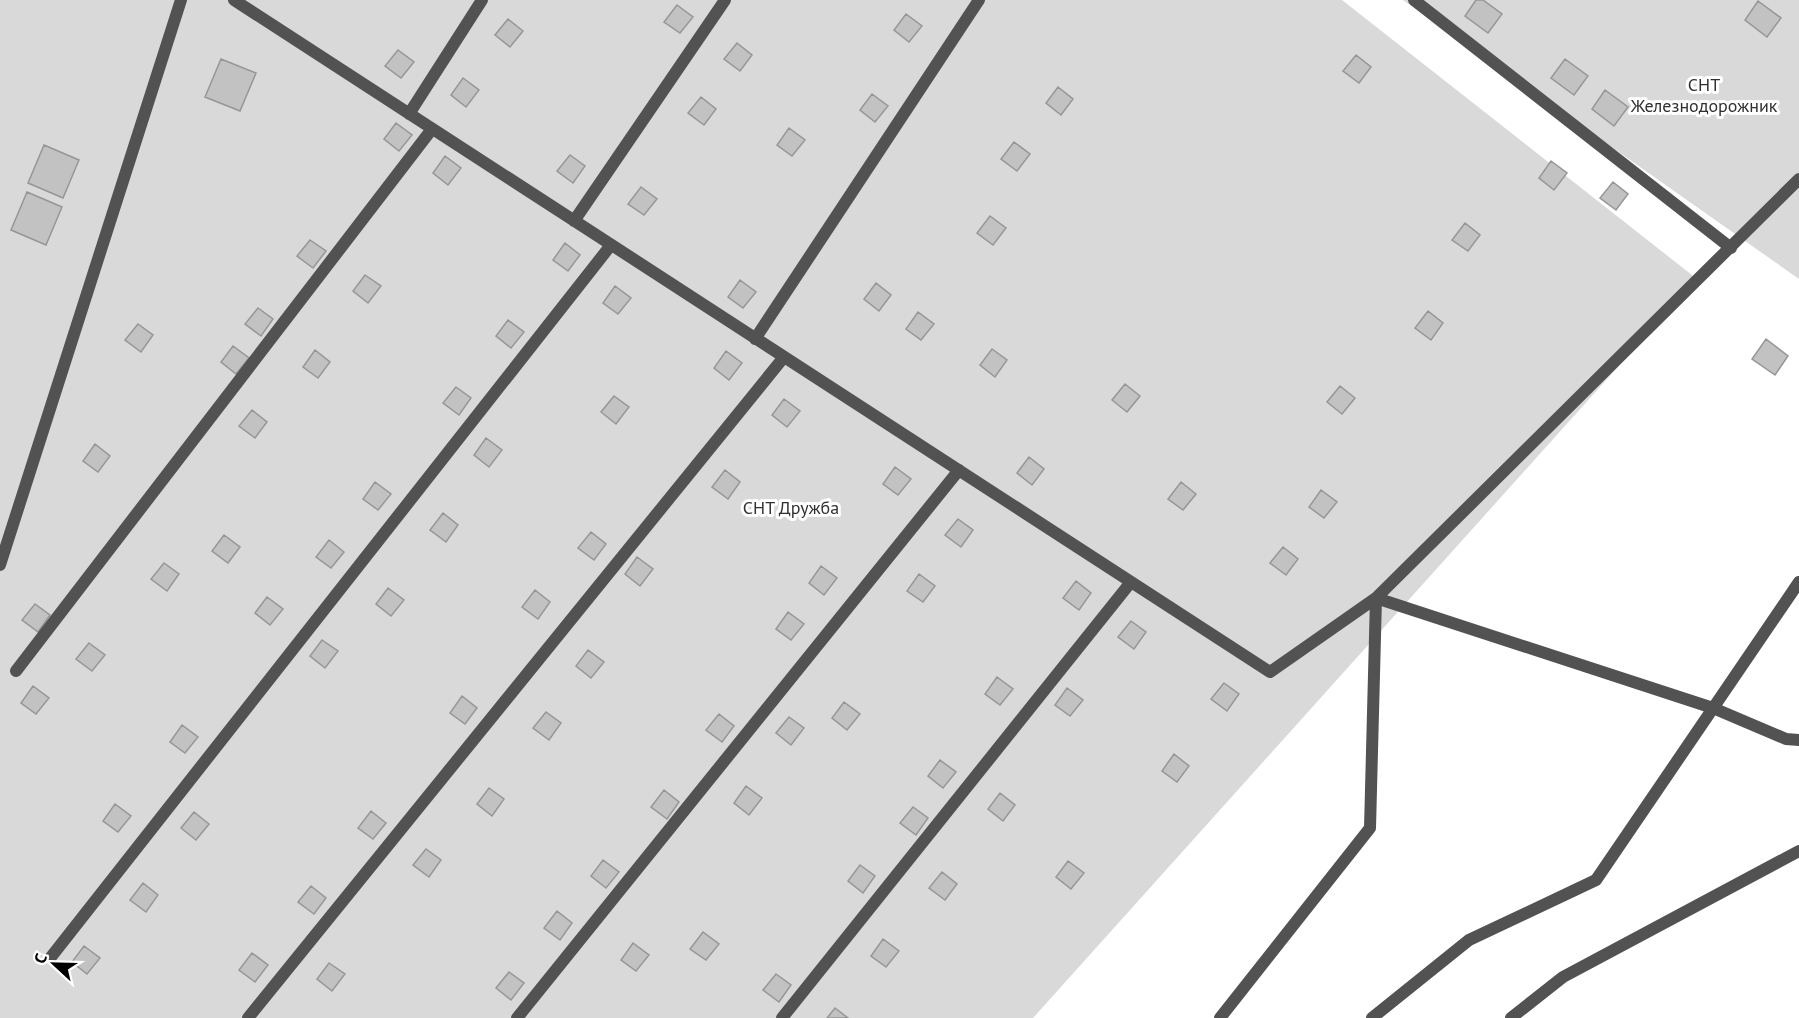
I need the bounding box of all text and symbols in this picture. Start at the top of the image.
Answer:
park label: СНТ Железнодорожник [1630,73,1778,117]
park label: СНТ Дружба [743,496,839,519]
north arrow [24,934,84,994]
text: С [29,950,51,966]

